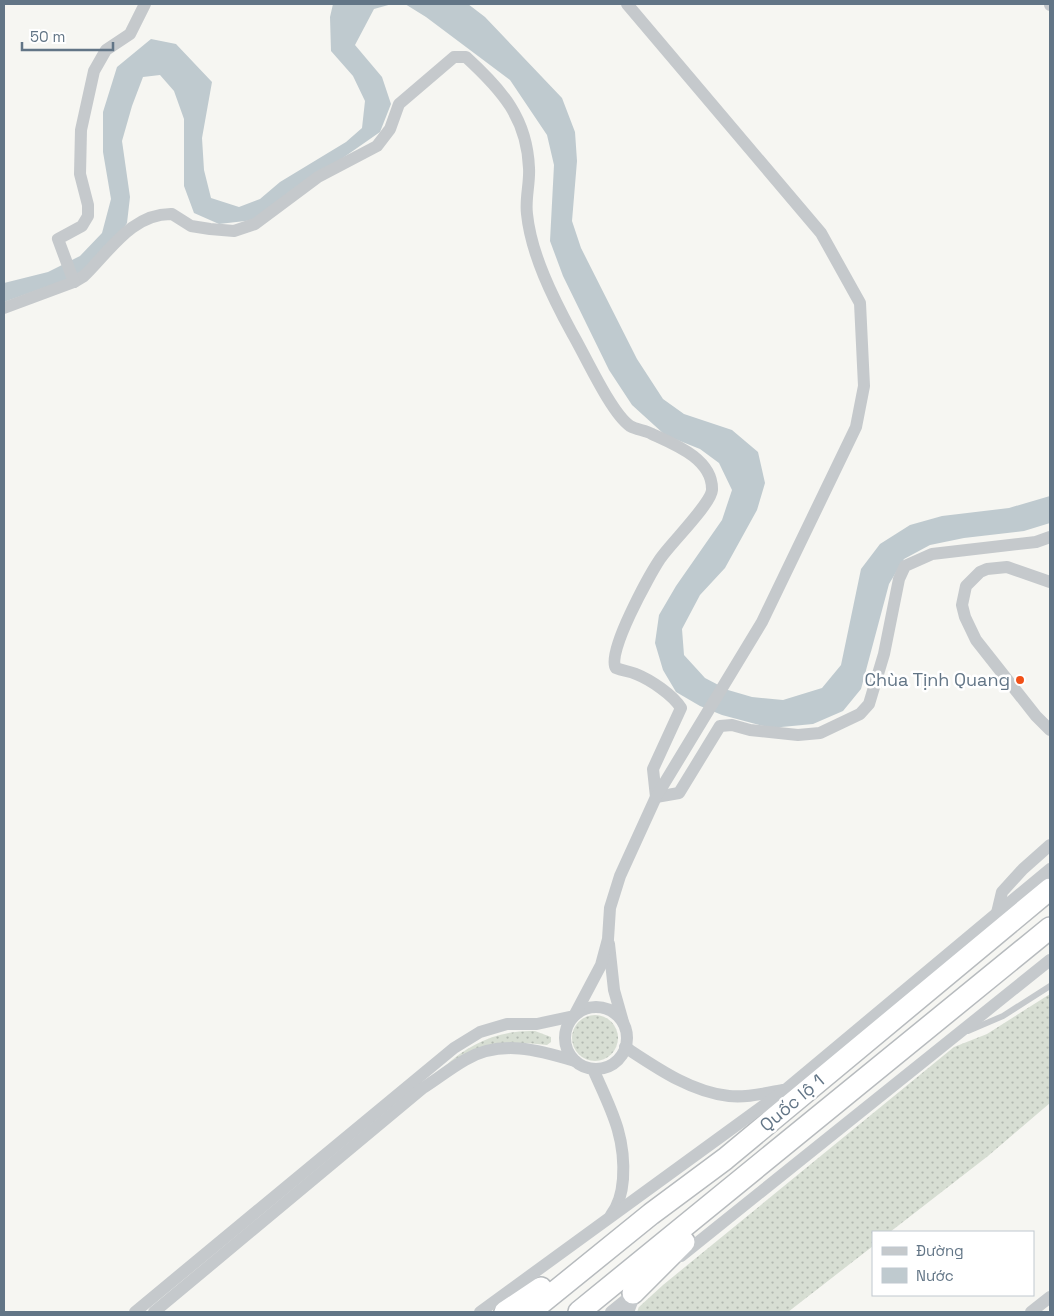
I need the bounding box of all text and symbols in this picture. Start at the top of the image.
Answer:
scale bar [22,20,114,52]
text: 50 m [30,27,65,46]
place label: Chùa Tịnh Quang [865,668,1010,691]
marker: Chùa Tịnh Quang [1014,674,1026,686]
street label: Quốc lộ 1 [755,1069,829,1136]
legend [872,1231,1034,1296]
text: Đường [916,1241,964,1260]
text: Nước [916,1266,954,1285]

